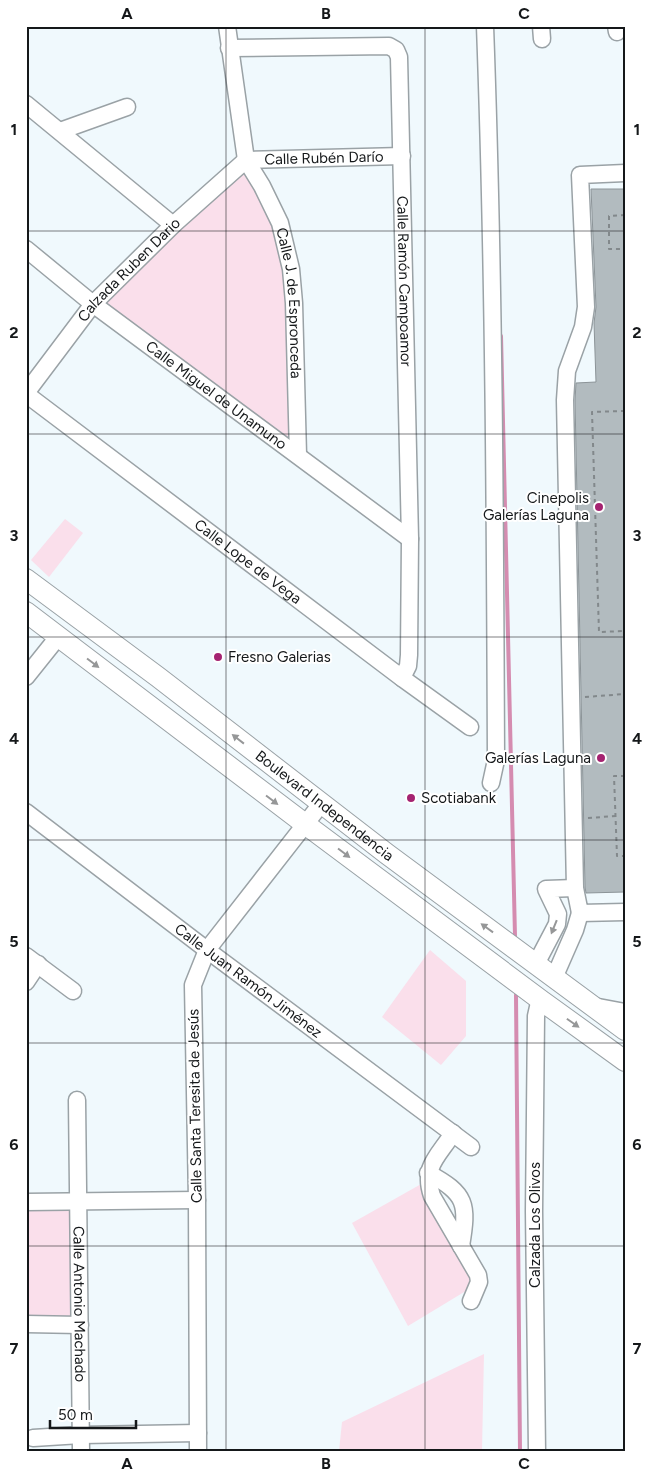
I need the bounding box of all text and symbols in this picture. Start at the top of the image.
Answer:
text: A [121,4,133,23]
text: B [321,4,331,23]
text: C [518,4,530,23]
text: 1 [11,120,17,139]
text: 1 [634,120,640,139]
street label: Calle Rubén Darío [264,147,384,169]
street label: Calle Ramón Campoamor [393,196,415,367]
street label: Calzada Ruben Dario [74,214,184,325]
street label: Calle J. de Espronceda [272,226,305,379]
text: 2 [9,323,19,342]
text: 2 [632,323,642,342]
street label: Calle Miguel de Unamuno [142,337,291,454]
place label: Cinepolis Galerías Laguna [483,489,589,524]
marker: Cinepolis Galerías Laguna [593,501,605,513]
street label: Calle Lope de Vega [191,515,305,608]
text: 3 [10,526,19,545]
text: 3 [633,526,642,545]
place label: Fresno Galerias [228,648,331,666]
marker: Fresno Galerias [212,651,224,663]
one-way arrow [86,658,100,668]
text: 4 [9,729,19,748]
text: 4 [632,729,642,748]
one-way arrow [231,734,244,744]
street label: Boulevard Independencia [252,747,397,865]
place label: Galerías Laguna [485,749,591,767]
marker: Galerías Laguna [595,752,607,764]
place label: Scotiabank [421,789,497,807]
marker: Scotiabank [405,792,417,804]
one-way arrow [265,794,278,805]
one-way arrow [337,848,350,859]
street label: Calle Juan Ramón Jiménez [171,920,326,1042]
one-way arrow [550,920,558,935]
one-way arrow [480,923,494,933]
text: 5 [9,932,19,951]
text: 5 [632,932,642,951]
street label: Calle Santa Teresita de Jesús [184,1009,206,1203]
one-way arrow [567,1018,580,1028]
text: 6 [9,1135,19,1154]
text: 6 [632,1135,642,1154]
street label: Calzada Los Olivos [526,1162,544,1288]
street label: Calle Antonio Machado [69,1226,89,1382]
text: 7 [10,1339,19,1358]
text: 7 [633,1339,642,1358]
scale bar [50,1397,136,1429]
text: 50 m [58,1406,93,1424]
text: A [121,1454,133,1473]
text: B [321,1454,331,1473]
text: C [518,1454,530,1473]

